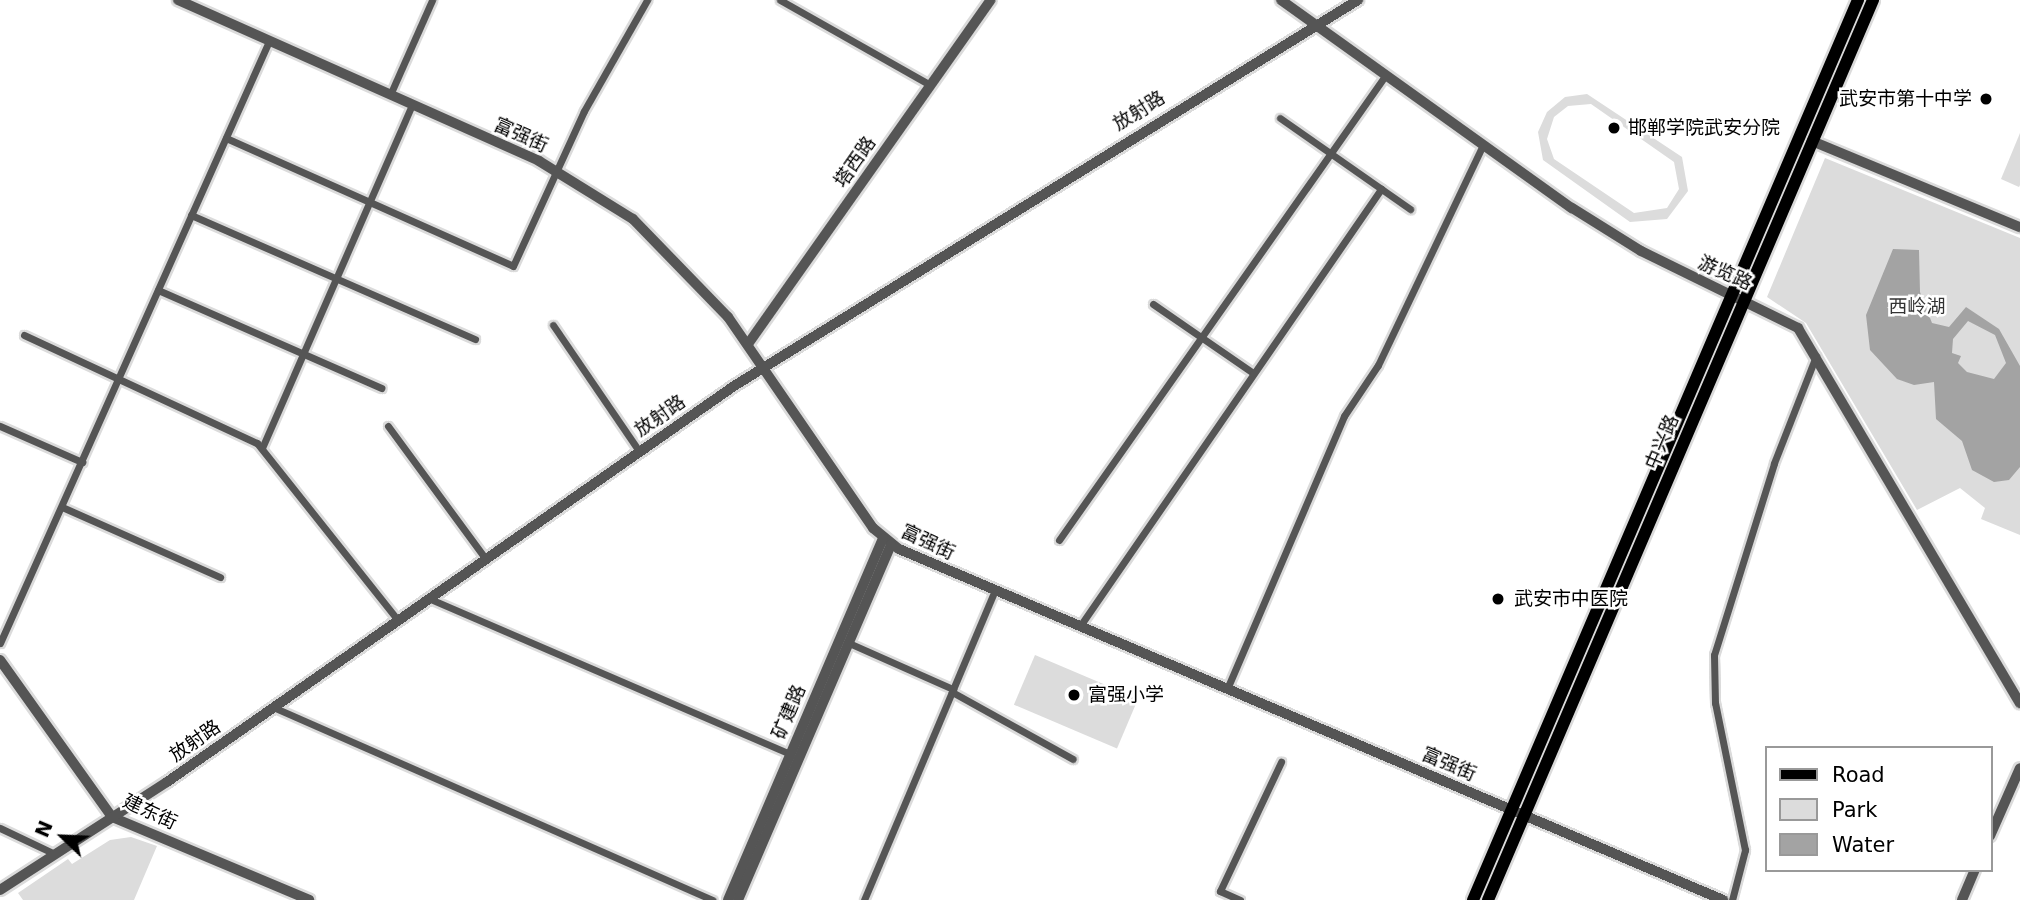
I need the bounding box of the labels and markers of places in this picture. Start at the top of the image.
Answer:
place label: 武安市第十中学 [1839,88,1972,110]
marker: 武安市第十中学 [1978,91,1994,107]
place label: 邯郸学院武安分院 [1628,117,1780,139]
marker: 邯郸学院武安分院 [1606,120,1622,136]
place label: 武安市中医院 [1514,588,1628,610]
marker: 武安市中医院 [1488,589,1508,609]
place label: 富强小学 [1088,684,1164,706]
marker: 富强小学 [1066,687,1082,703]

